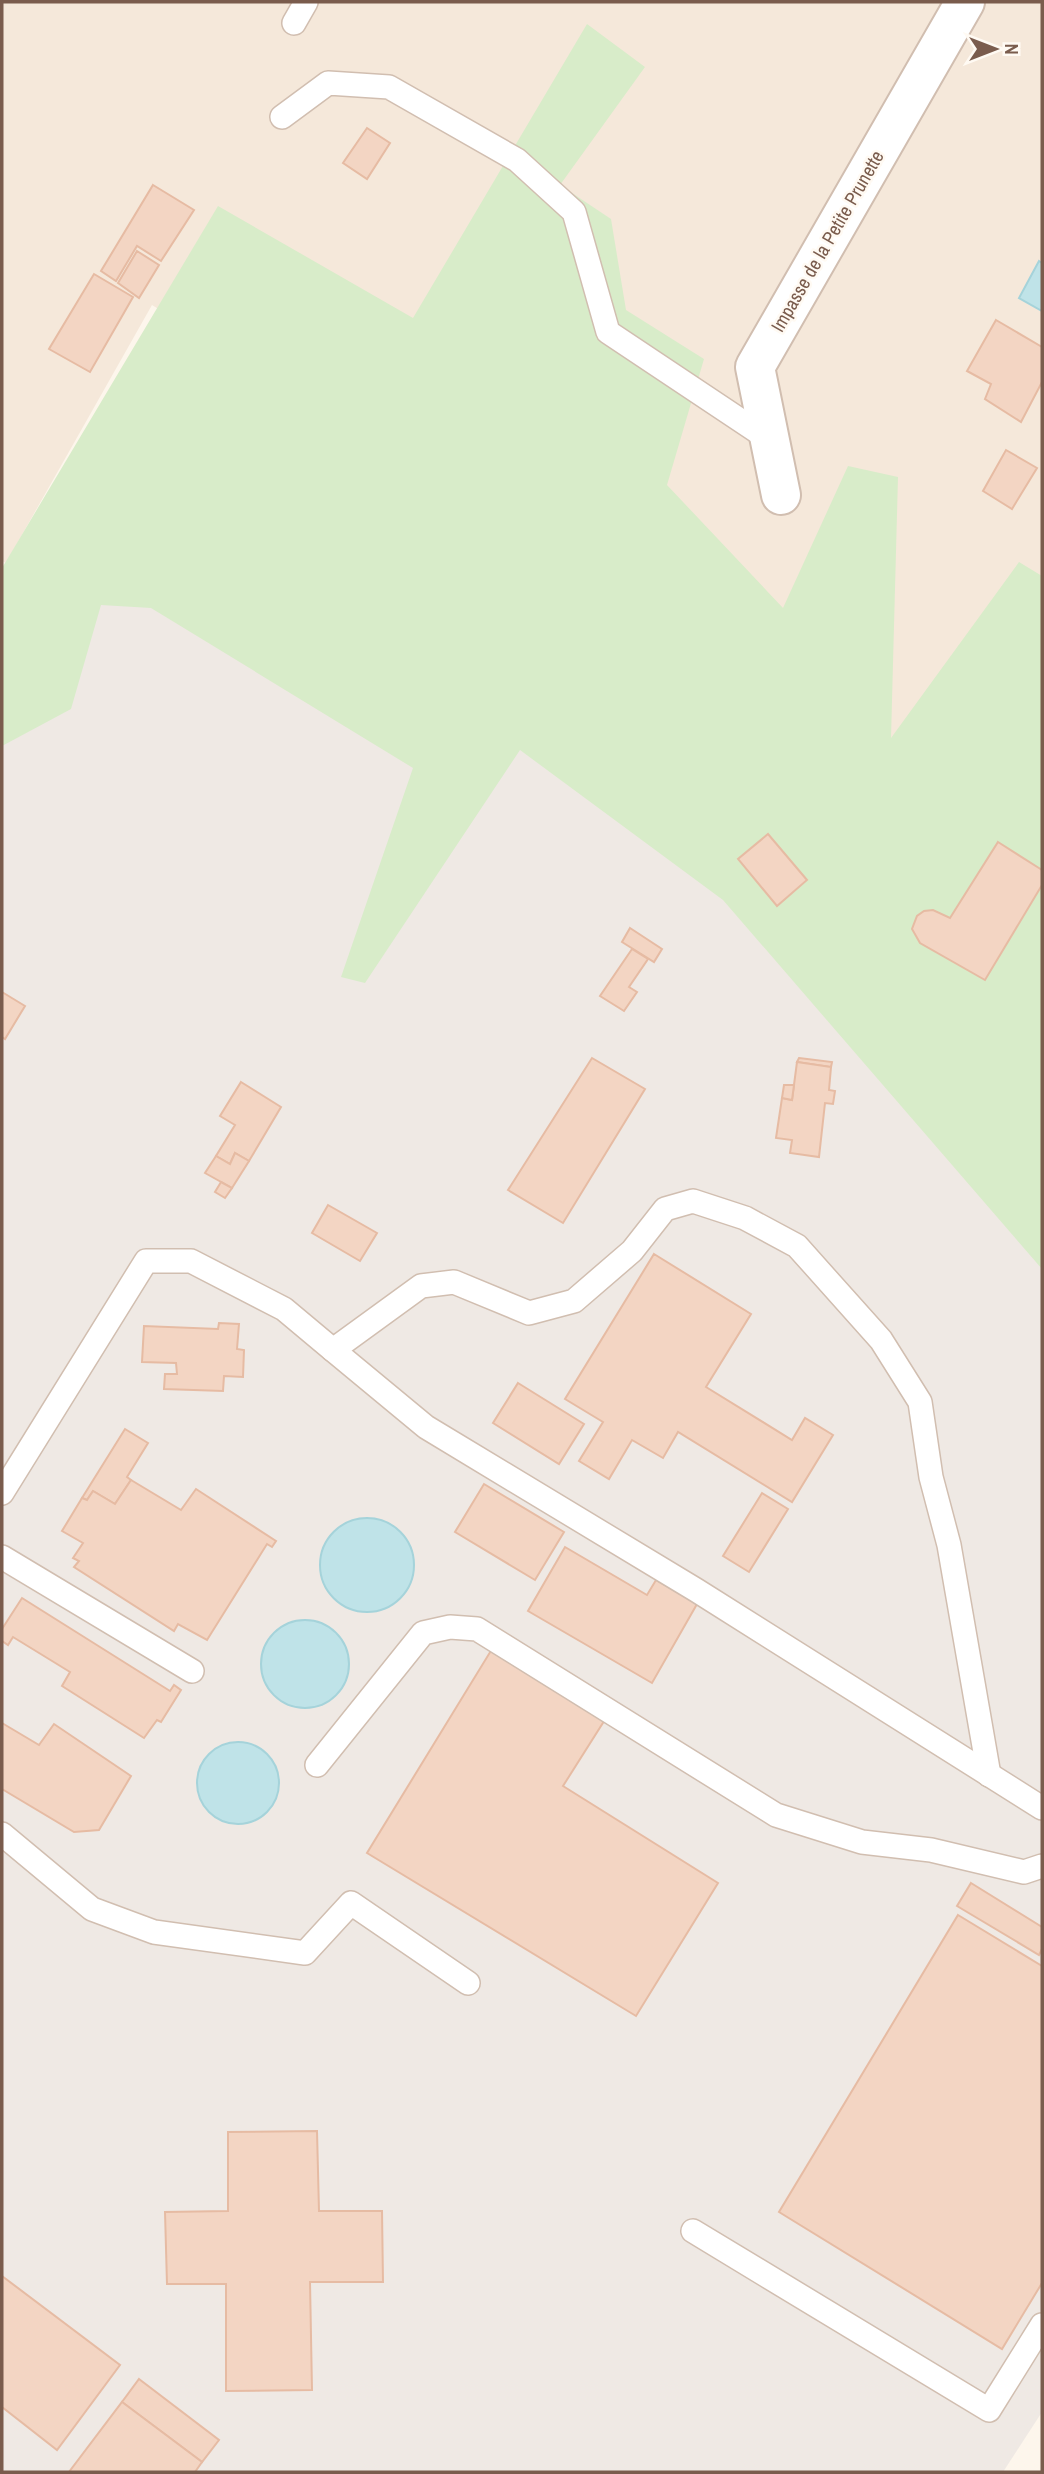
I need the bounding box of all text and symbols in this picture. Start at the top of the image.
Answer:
north arrow [960,14,1030,84]
text: N [999,43,1025,55]
street label: Impasse de la Petite Prunette [764,146,890,336]

